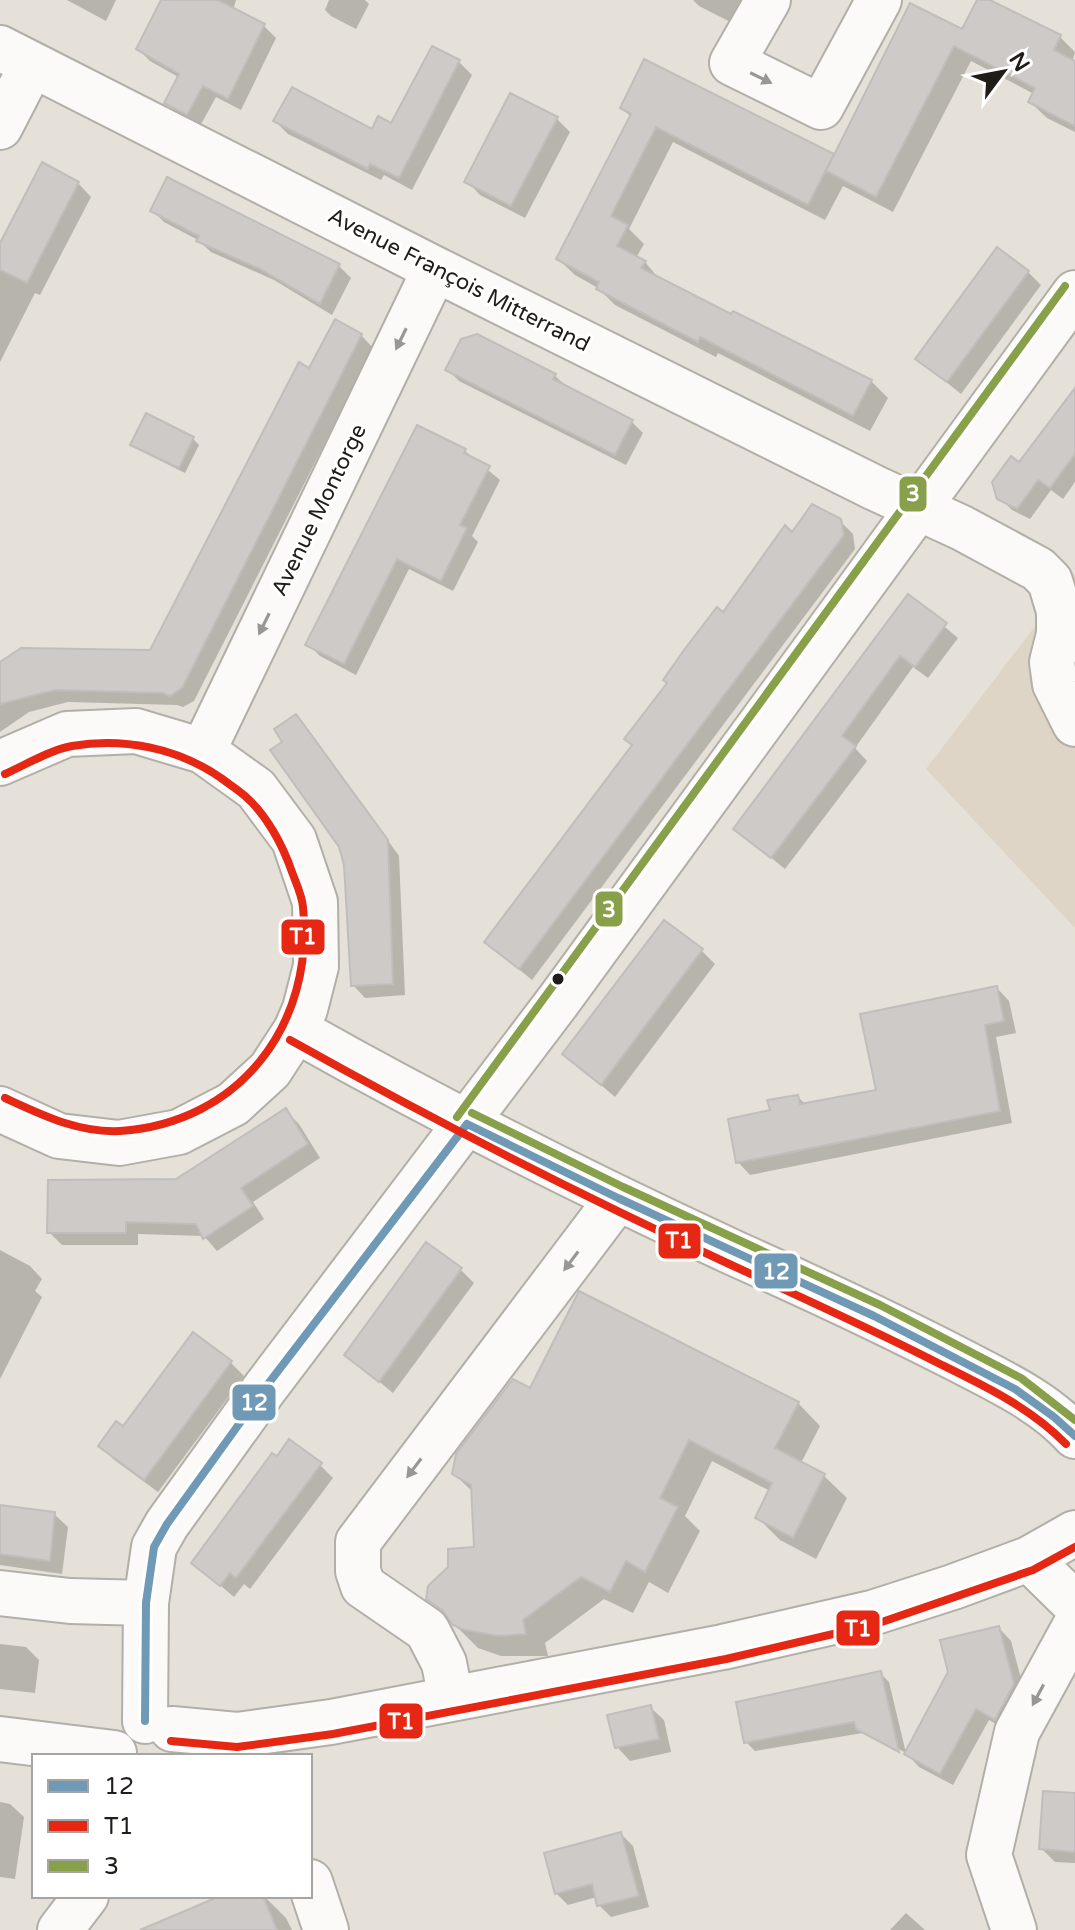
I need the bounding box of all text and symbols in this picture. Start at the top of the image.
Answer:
north arrow [963,32,1043,112]
text: N [1003,48,1035,76]
one-way arrow [750,71,773,84]
street label: Avenue François Mitterrand [324,203,594,357]
one-way arrow [394,328,408,351]
street label: Avenue Montorge [266,420,372,600]
line badge: 3 [898,475,928,513]
text: 3 [906,481,920,507]
one-way arrow [257,613,271,636]
line badge: 3 [594,890,624,928]
text: 3 [602,897,616,923]
line badge: T1 [280,918,326,956]
text: T1 [288,924,317,950]
unlabelled marker [550,971,566,987]
line badge: T1 [657,1222,702,1260]
text: T1 [664,1228,693,1254]
one-way arrow [563,1251,579,1271]
line badge: 12 [753,1252,799,1290]
text: 12 [762,1259,790,1285]
line badge: 12 [231,1383,277,1422]
text: 12 [240,1390,268,1416]
one-way arrow [406,1458,422,1478]
line badge: T1 [835,1609,881,1647]
text: T1 [843,1616,872,1642]
one-way arrow [1031,1683,1044,1706]
line badge: T1 [378,1702,424,1740]
text: T1 [386,1709,415,1735]
legend [32,1754,312,1898]
text: 12 [104,1772,134,1801]
text: T1 [104,1812,134,1841]
text: 3 [104,1852,119,1881]

